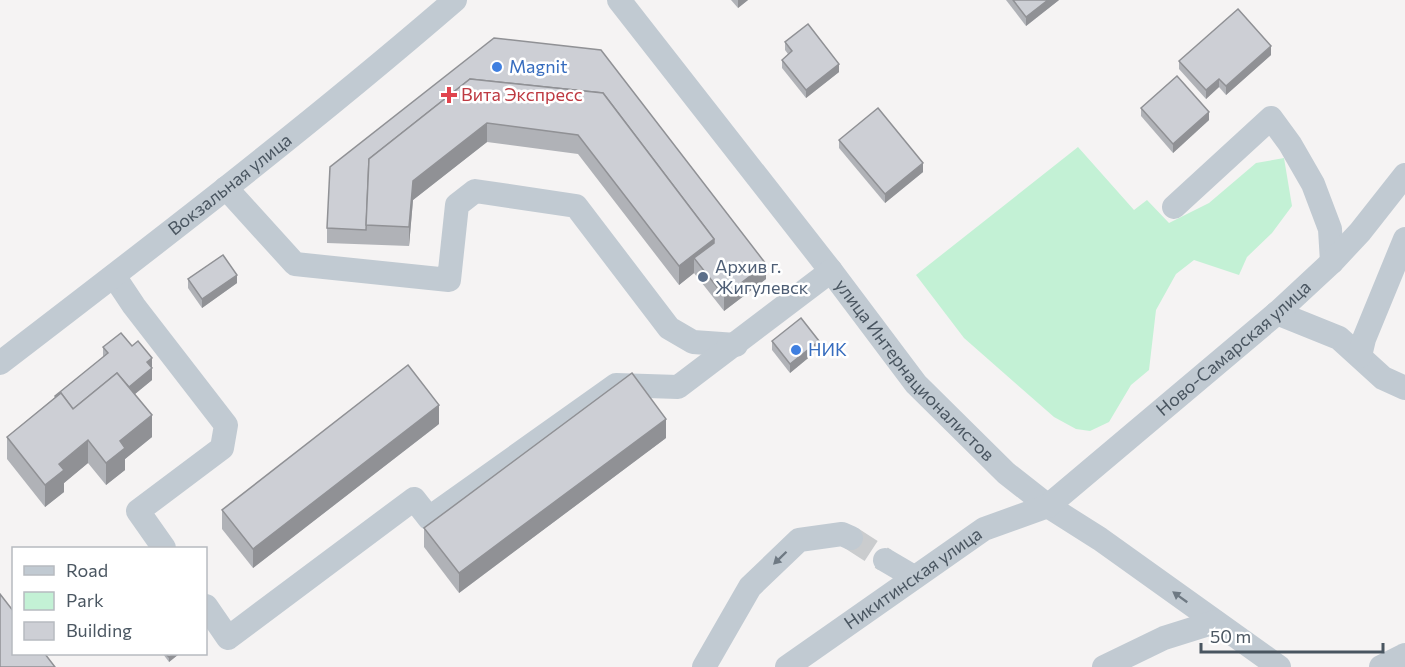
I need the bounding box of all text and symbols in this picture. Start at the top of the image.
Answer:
place label: Magnit [509,55,568,77]
marker: Magnit [490,60,504,74]
place label: Вита Экспресс [461,83,583,105]
marker: Вита Экспресс [442,88,456,102]
street label: Вокзальная улица [163,128,296,240]
place label: Архив г. Жигулевск [715,255,809,298]
marker: Архив г. Жигулевск [696,270,710,284]
street label: улица Интернационалистов [831,274,999,465]
street label: Ново-Самарская улица [1151,275,1315,420]
place label: НИК [808,338,847,360]
marker: НИК [789,343,803,357]
street label: Никитинская улица [840,522,986,634]
legend [12,547,207,655]
one-way arrow [774,550,788,564]
text: Road [66,559,108,581]
text: Park [66,589,104,611]
one-way arrow [1173,591,1189,603]
scale bar [1201,616,1382,654]
text: Building [66,619,132,641]
text: 50 m [1210,625,1251,647]

